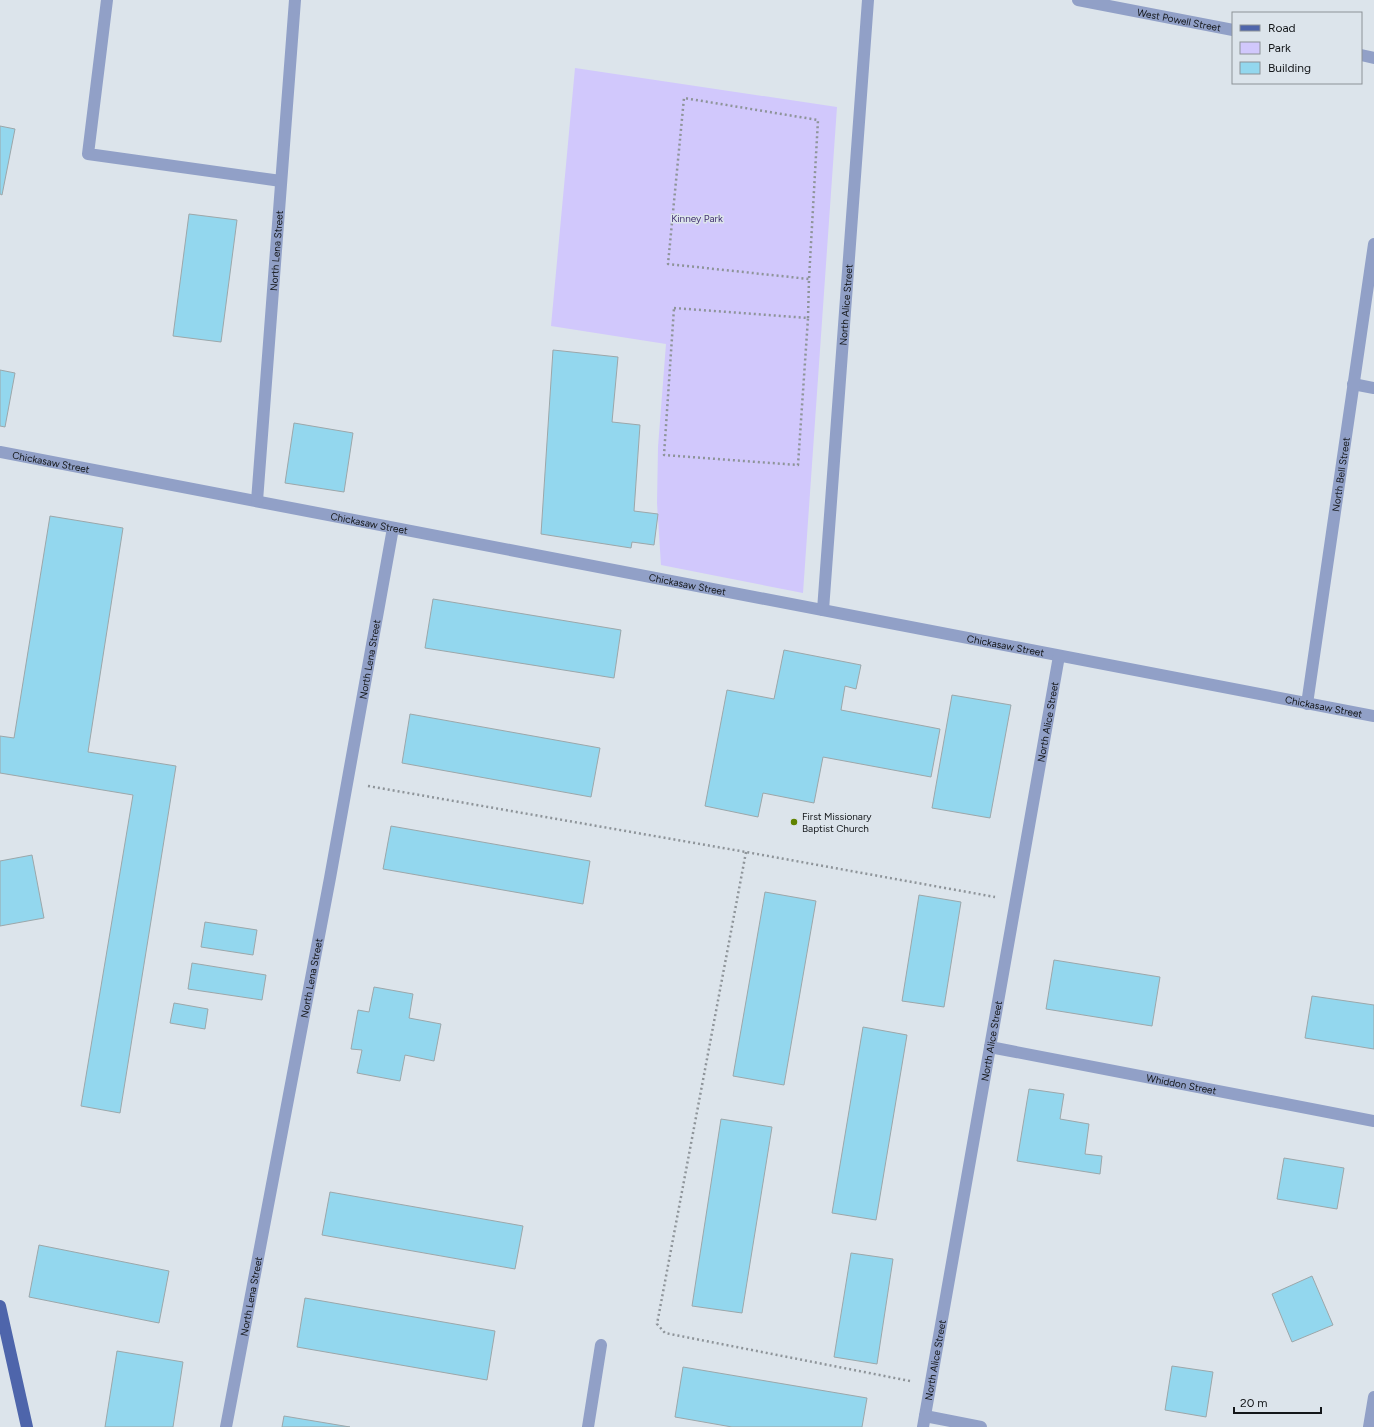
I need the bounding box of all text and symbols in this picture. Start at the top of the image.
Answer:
street label: West Powell Street [1136,6,1222,35]
legend [1232,12,1362,84]
text: Road [1268,21,1296,35]
text: Park [1268,41,1291,55]
text: Building [1268,61,1311,75]
street label: North Lena Street [267,210,286,291]
park label: Kinney Park [671,212,723,225]
street label: North Alice Street [837,264,856,346]
street label: North Bell Street [1329,436,1353,513]
street label: Chickasaw Street [11,449,91,476]
street label: Chickasaw Street [329,510,409,537]
street label: Chickasaw Street [648,571,727,598]
street label: North Lena Street [356,618,383,700]
street label: Chickasaw Street [966,632,1045,660]
street label: North Alice Street [1034,680,1061,763]
street label: Chickasaw Street [1284,693,1364,721]
place label: First Missionary Baptist Church [802,810,872,835]
marker: First Missionary Baptist Church [789,817,799,827]
street label: North Lena Street [298,937,325,1019]
street label: North Alice Street [978,1000,1005,1082]
street label: Whiddon Street [1145,1071,1218,1098]
street label: North Lena Street [237,1255,265,1337]
street label: North Alice Street [922,1319,949,1401]
scale bar [1234,1389,1321,1415]
text: 20 m [1240,1396,1268,1410]

